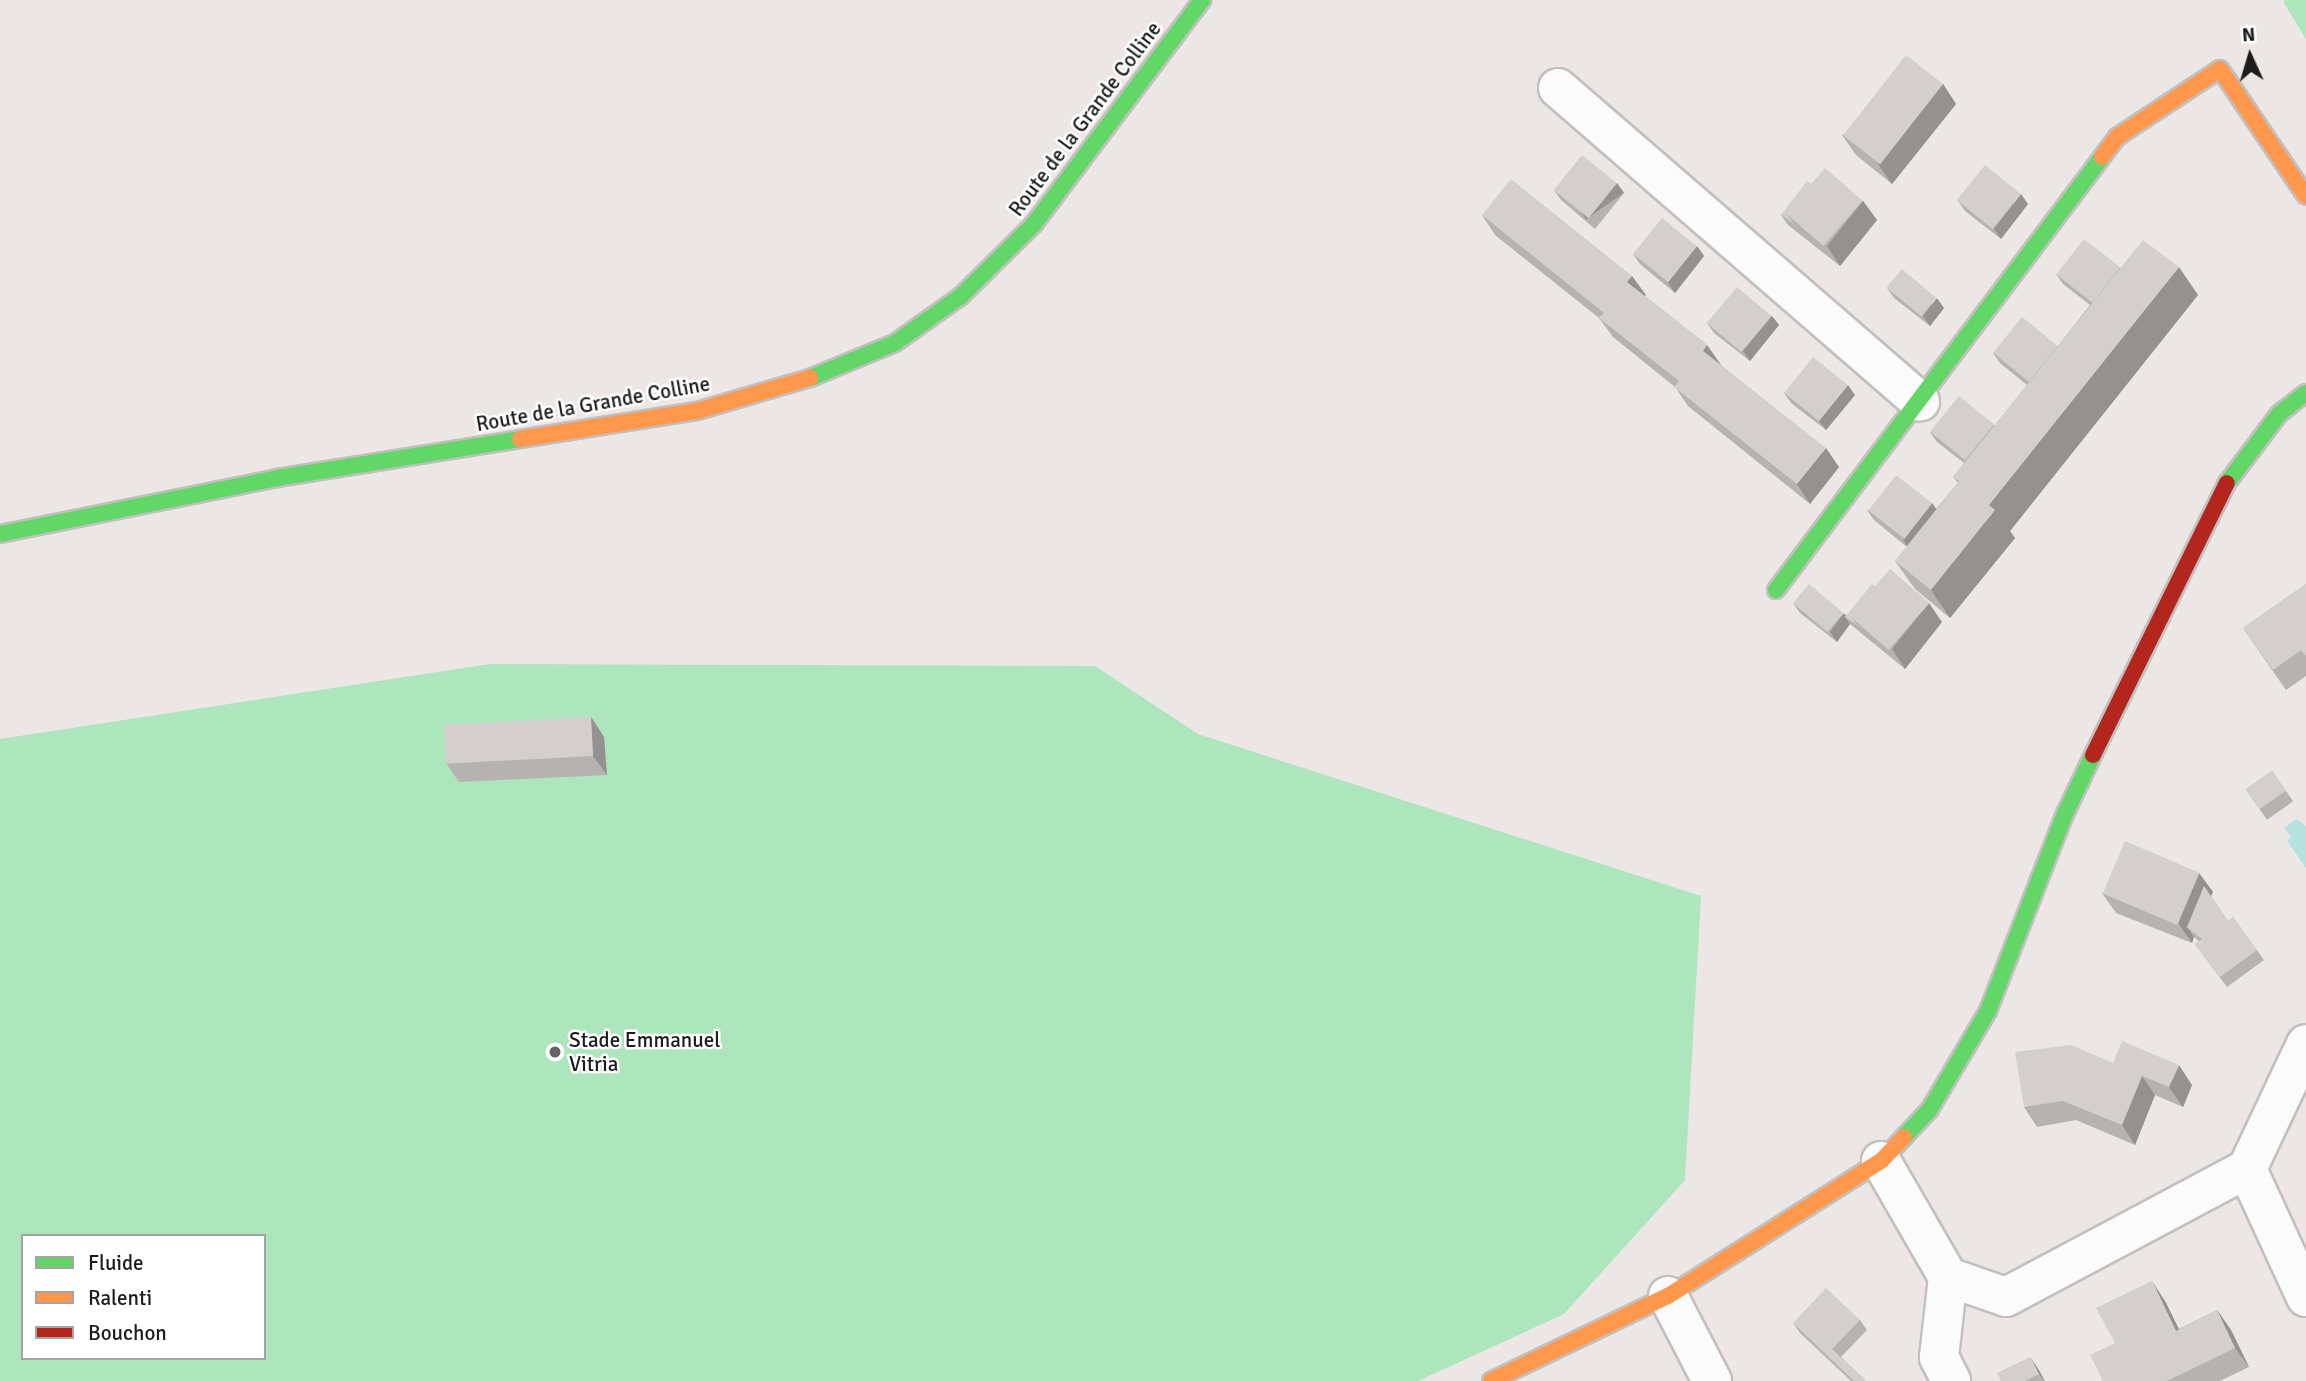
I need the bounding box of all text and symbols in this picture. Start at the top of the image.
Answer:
street label: Route de la Grande Colline [1004,17,1166,221]
north arrow [2215,21,2285,91]
text: N [2241,23,2256,47]
street label: Route de la Grande Colline [474,371,712,437]
place label: Stade Emmanuel Vitria [569,1027,720,1077]
marker: Stade Emmanuel Vitria [547,1044,563,1060]
legend [21,1234,266,1360]
text: Fluide [88,1250,144,1276]
text: Ralenti [88,1285,152,1311]
text: Bouchon [88,1320,167,1346]

